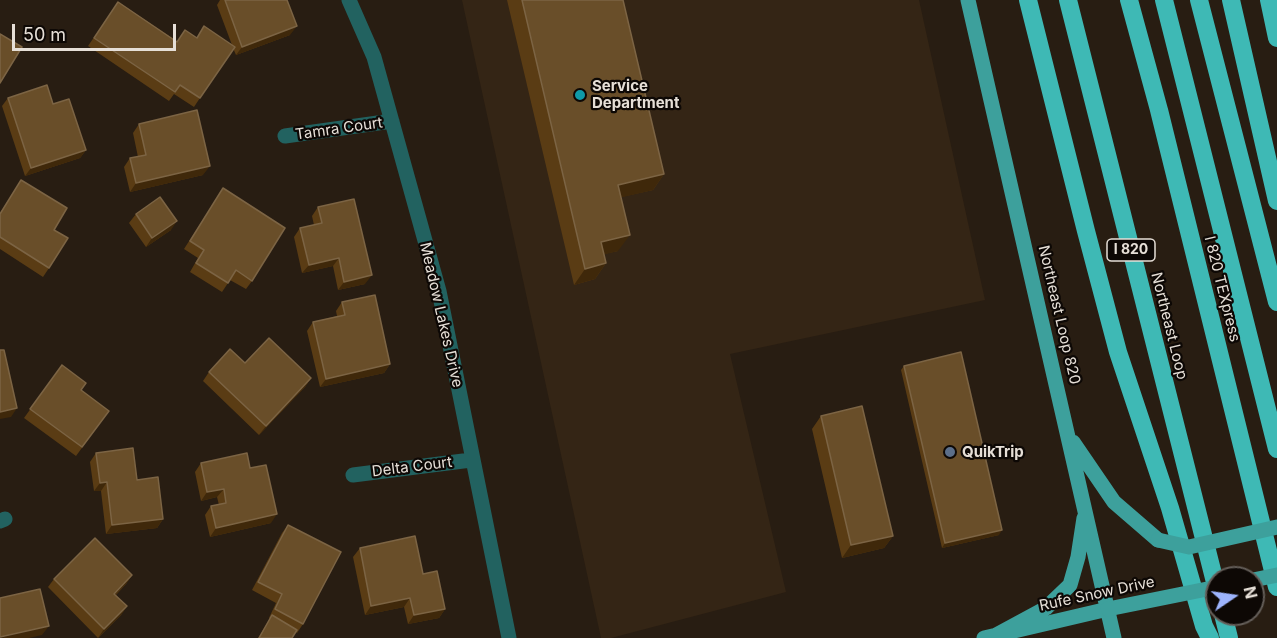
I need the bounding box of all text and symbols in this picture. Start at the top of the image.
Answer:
scale bar [15,12,178,50]
text: 50 m [23,24,66,45]
place label: Service Department [592,77,679,112]
marker: Service Department [573,88,587,102]
street label: Tamra Court [294,114,384,144]
street label: I 820 TEXpress [1200,234,1244,344]
road number: I 820 [1107,239,1155,261]
street label: Meadow Lakes Drive [416,241,466,389]
street label: Northeast Loop 820 [1034,244,1084,386]
street label: Northeast Loop [1147,270,1191,382]
place label: QuikTrip [962,443,1024,461]
marker: QuikTrip [943,445,957,459]
street label: Delta Court [371,453,453,481]
north arrow [1205,566,1265,626]
street label: Rufe Snow Drive [1038,573,1156,615]
text: N [1239,584,1262,601]

